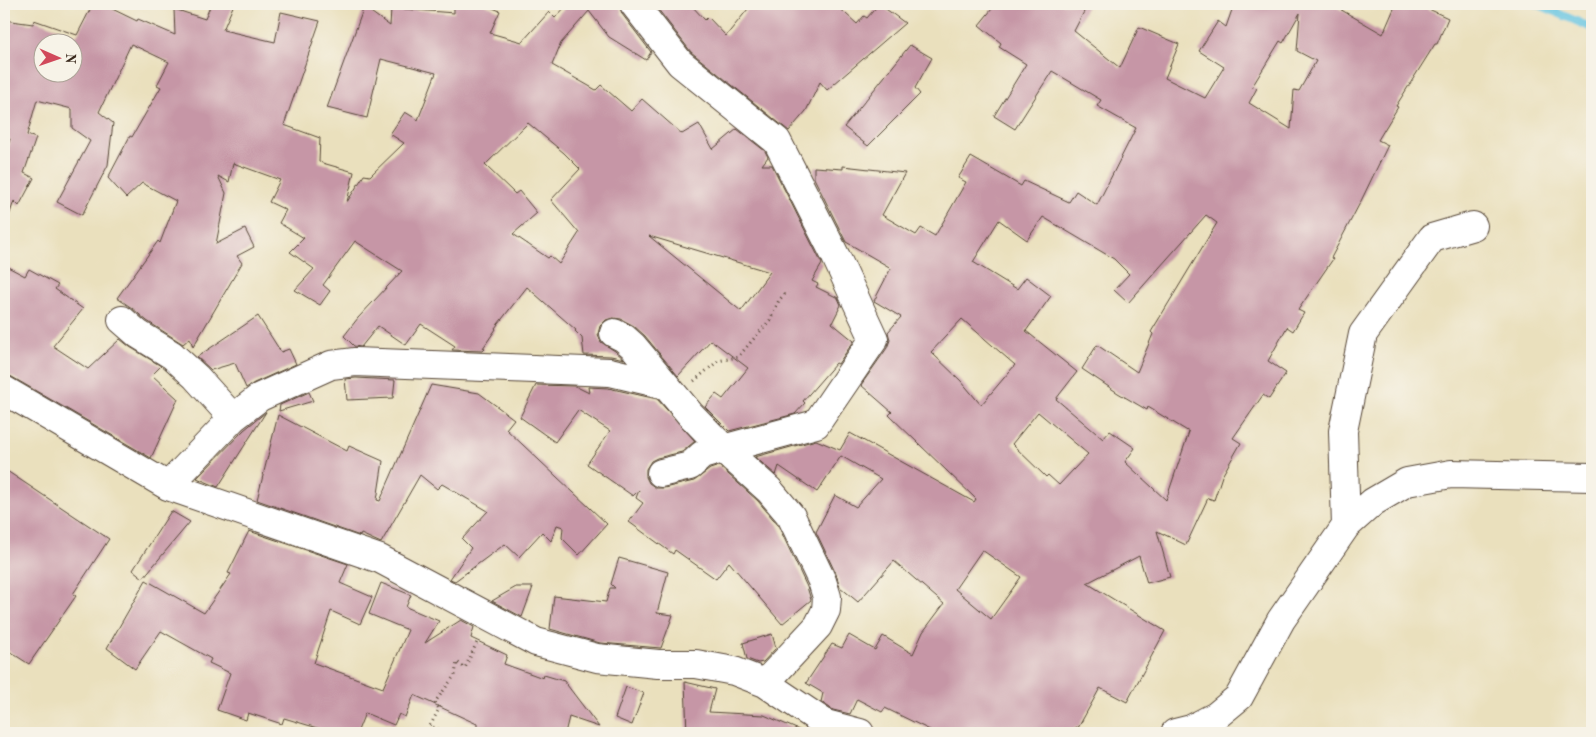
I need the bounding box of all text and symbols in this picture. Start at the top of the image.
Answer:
north arrow [32,32,82,82]
text: N [63,53,77,64]

